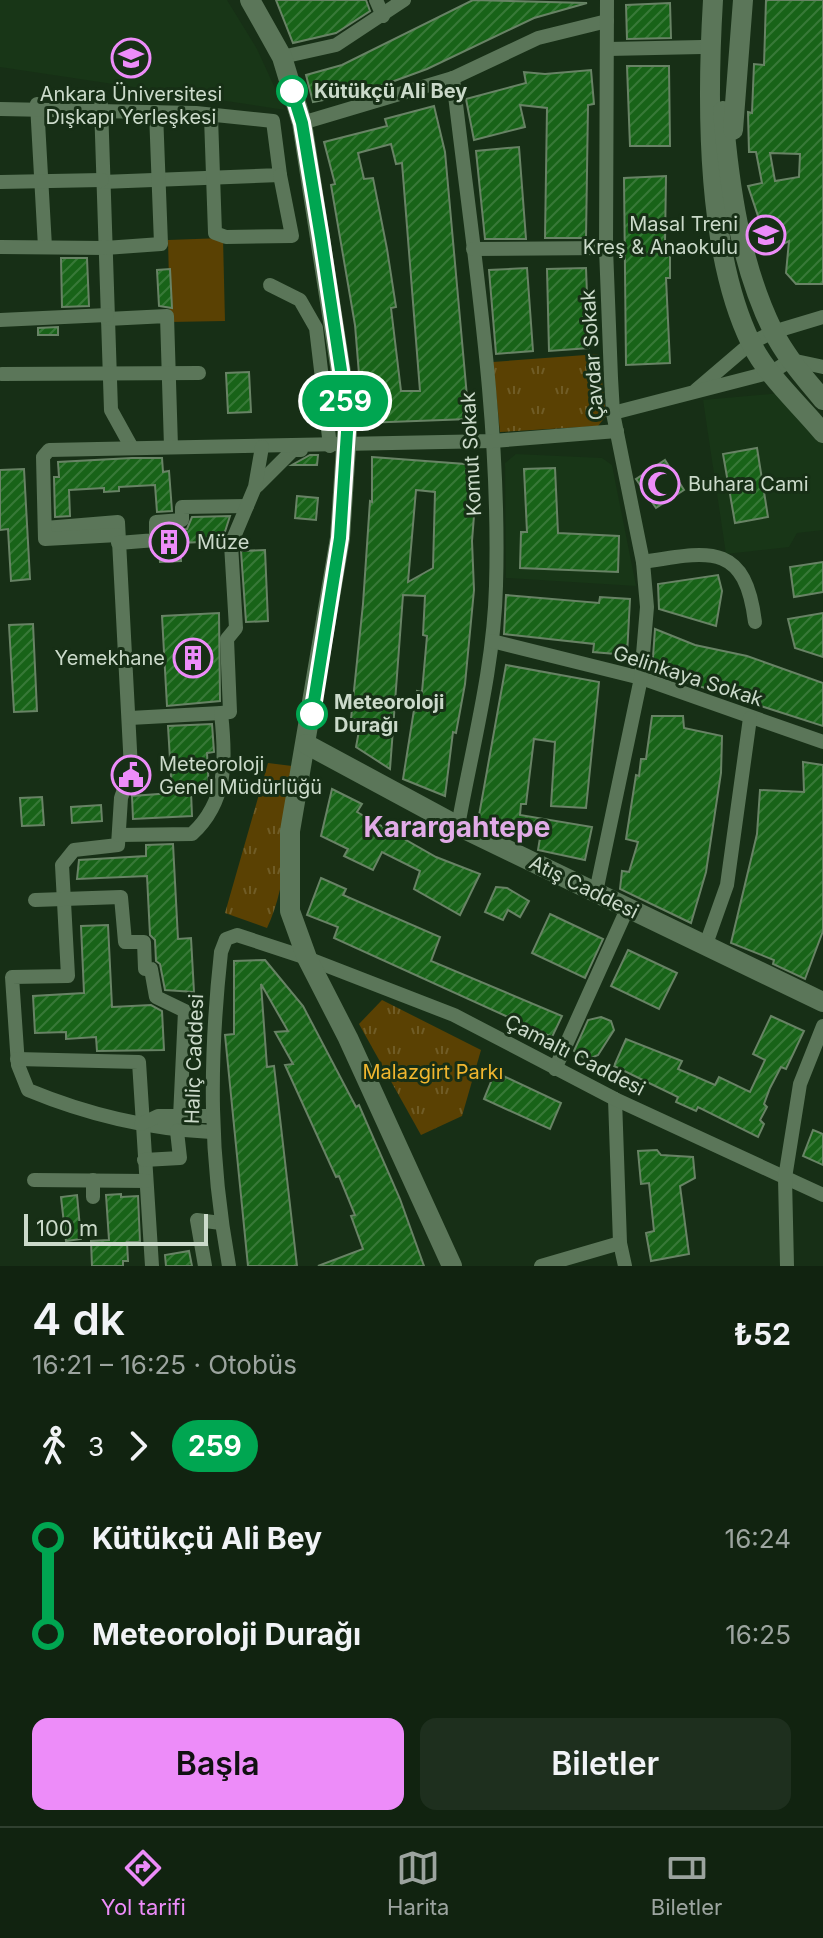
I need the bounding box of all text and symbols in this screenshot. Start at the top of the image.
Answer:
school or university icon: Ankara Üniversitesi Dışkapı Yerleşkesi [110,37,152,79]
marker: Kütükçü Ali Bey [277,76,307,106]
place label: Kütükçü Ali Bey [314,79,467,103]
place label: Ankara Üniversitesi Dışkapı Yerleşkesi [40,82,222,129]
place label: Masal Treni Kreş & Anaokulu [583,212,738,259]
school or university icon: Masal Treni Kreş & Anaokulu [745,214,787,256]
street label: Çavdar Sokak [575,289,609,421]
line badge: 259 [299,375,391,427]
text: 259 [318,384,372,418]
street label: Komut Sokak [456,391,486,517]
mosque icon: Buhara Cami [639,463,681,505]
place label: Buhara Cami [688,472,809,496]
building icon: Müze [148,521,190,563]
place label: Müze [197,530,249,554]
building icon: Yemekhane [172,637,214,679]
street label: Gelinkaya Sokak [610,640,766,712]
place label: Yemekhane [55,646,165,670]
place label: Meteoroloji Durağı [334,690,444,737]
marker: Meteoroloji Durağı [297,699,327,729]
place label: Meteoroloji Genel Müdürlüğü [159,752,322,799]
public building icon: Meteoroloji Genel Müdürlüğü [110,754,152,796]
district label: Karargahtepe [364,810,550,844]
street label: Atış Caddesi [526,850,642,924]
street label: Haliç Caddesi [180,994,208,1124]
street label: Çamaltı Caddesi [501,1009,649,1101]
park label: Malazgirt Parkı [363,1060,503,1084]
scale bar [24,1210,208,1246]
text: 100 m [36,1215,98,1241]
text: 4 dk [32,1292,125,1346]
text: ₺52 [734,1316,791,1352]
text: 16:21 – 16:25 · Otobüs [32,1349,297,1380]
icon: walk [32,1424,76,1468]
icon: forward [116,1424,160,1468]
text: 259 [188,1429,242,1463]
text: 3 [88,1431,104,1462]
text: Kütükçü Ali Bey [92,1520,322,1556]
text: 16:24 [725,1523,791,1554]
text: Meteoroloji Durağı [92,1616,361,1652]
text: 16:25 [725,1619,791,1650]
button: Başla [32,1718,404,1810]
button: Biletler [420,1718,791,1810]
tab: Yol tarifi [101,1846,186,1920]
tab: Harita [387,1846,449,1920]
tab: Biletler [651,1846,722,1920]

